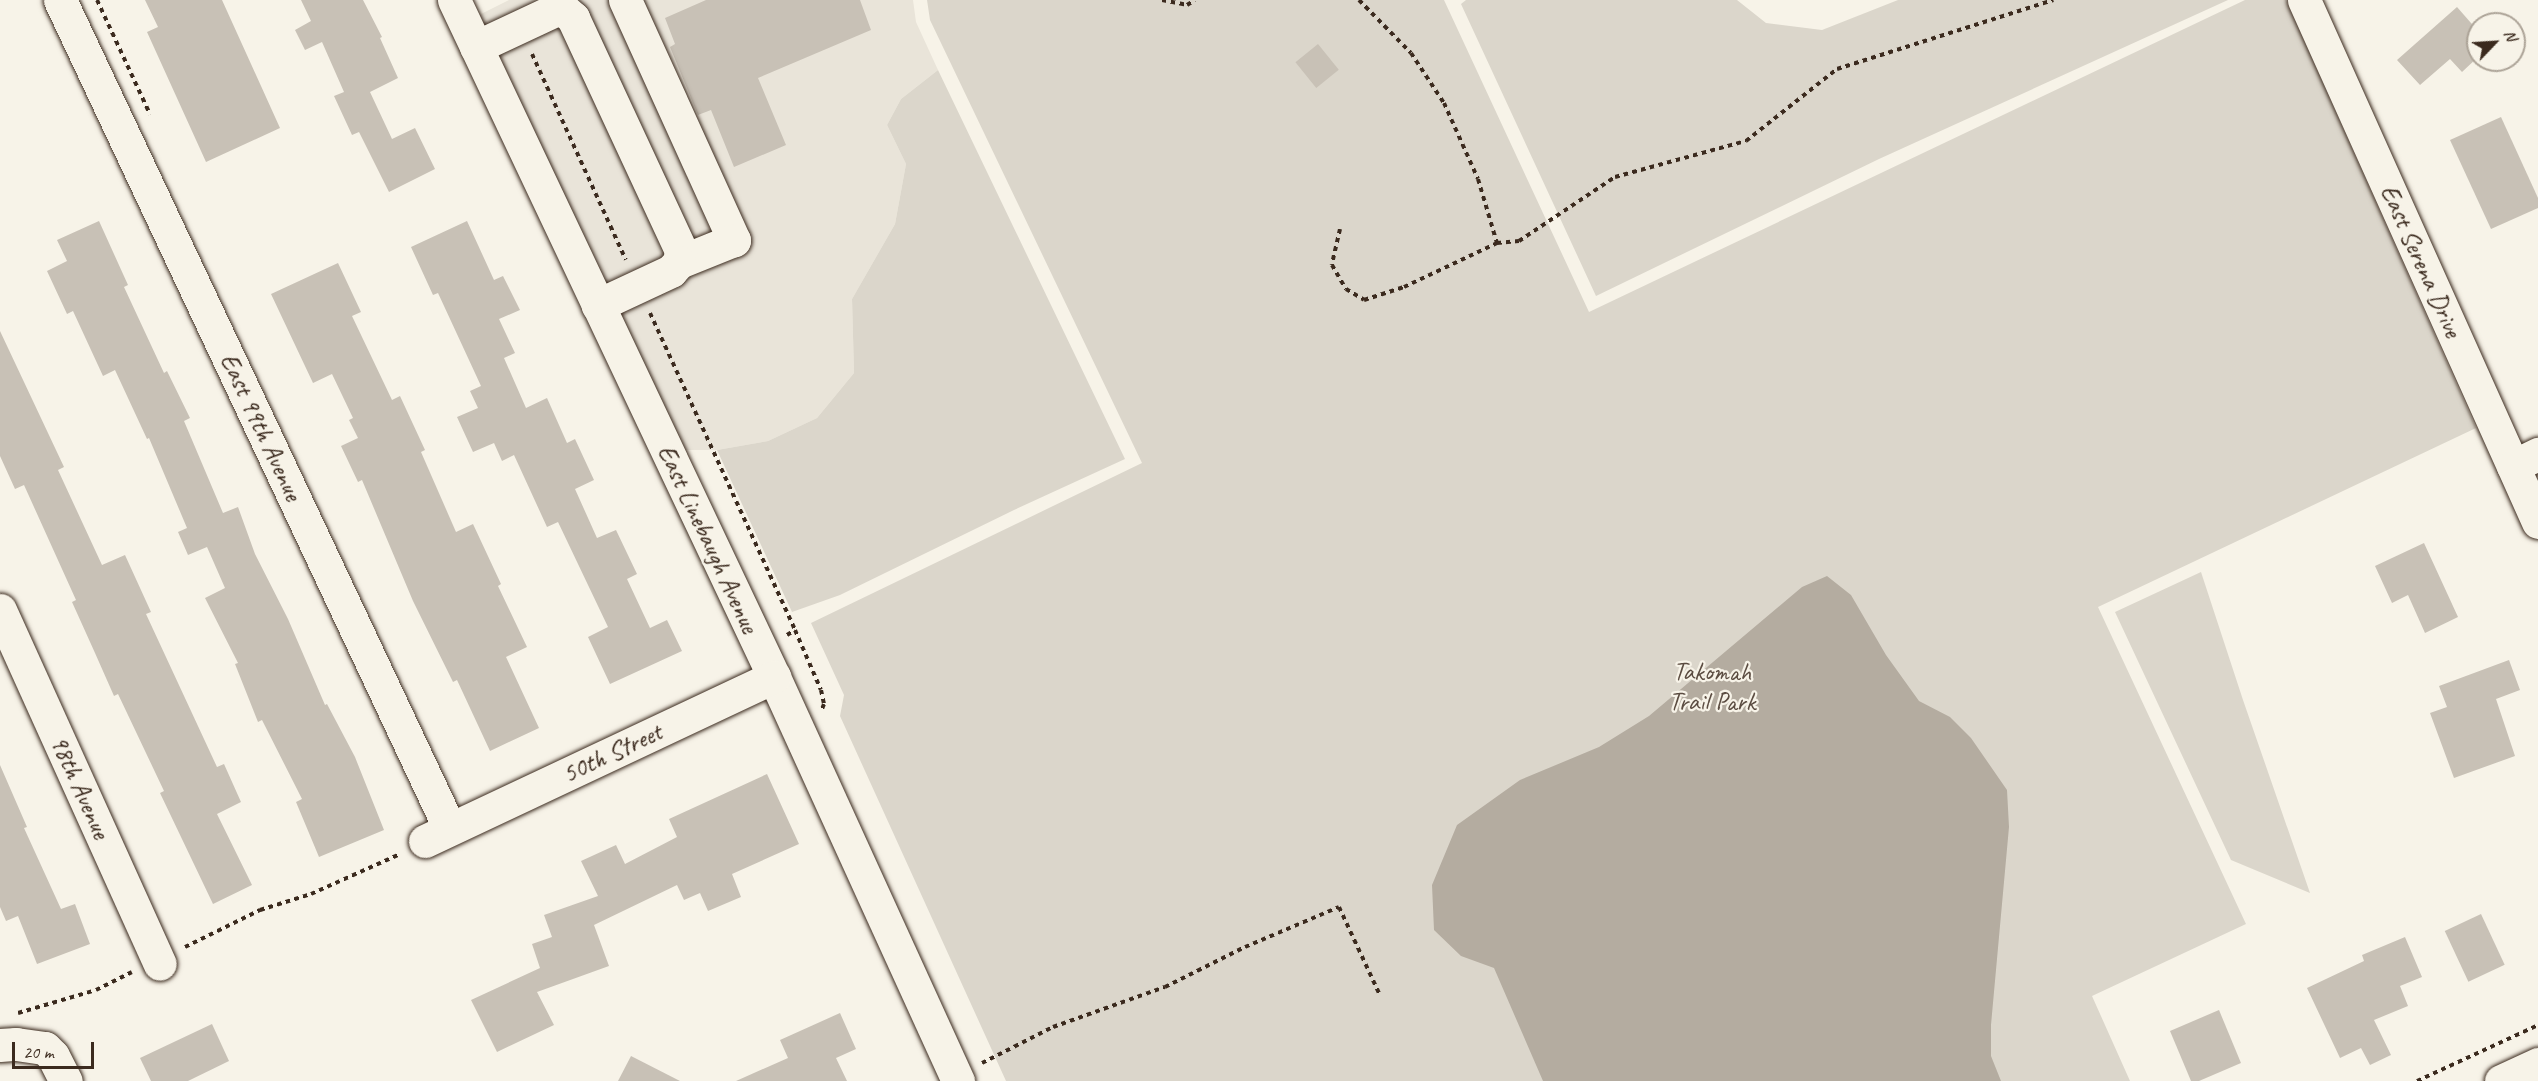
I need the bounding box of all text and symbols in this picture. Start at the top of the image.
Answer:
north arrow [2466,12,2526,72]
text: N [2499,27,2522,44]
street label: East Serena Drive [2374,180,2468,342]
street label: East 99th Avenue [213,348,309,506]
street label: East Linebaugh Avenue [651,440,765,638]
park label: Takomah Trail Park [1668,656,1756,718]
street label: 50th Street [557,716,667,790]
street label: 98th Avenue [43,730,117,844]
scale bar [15,1030,98,1068]
text: 20 m [23,1041,54,1063]

